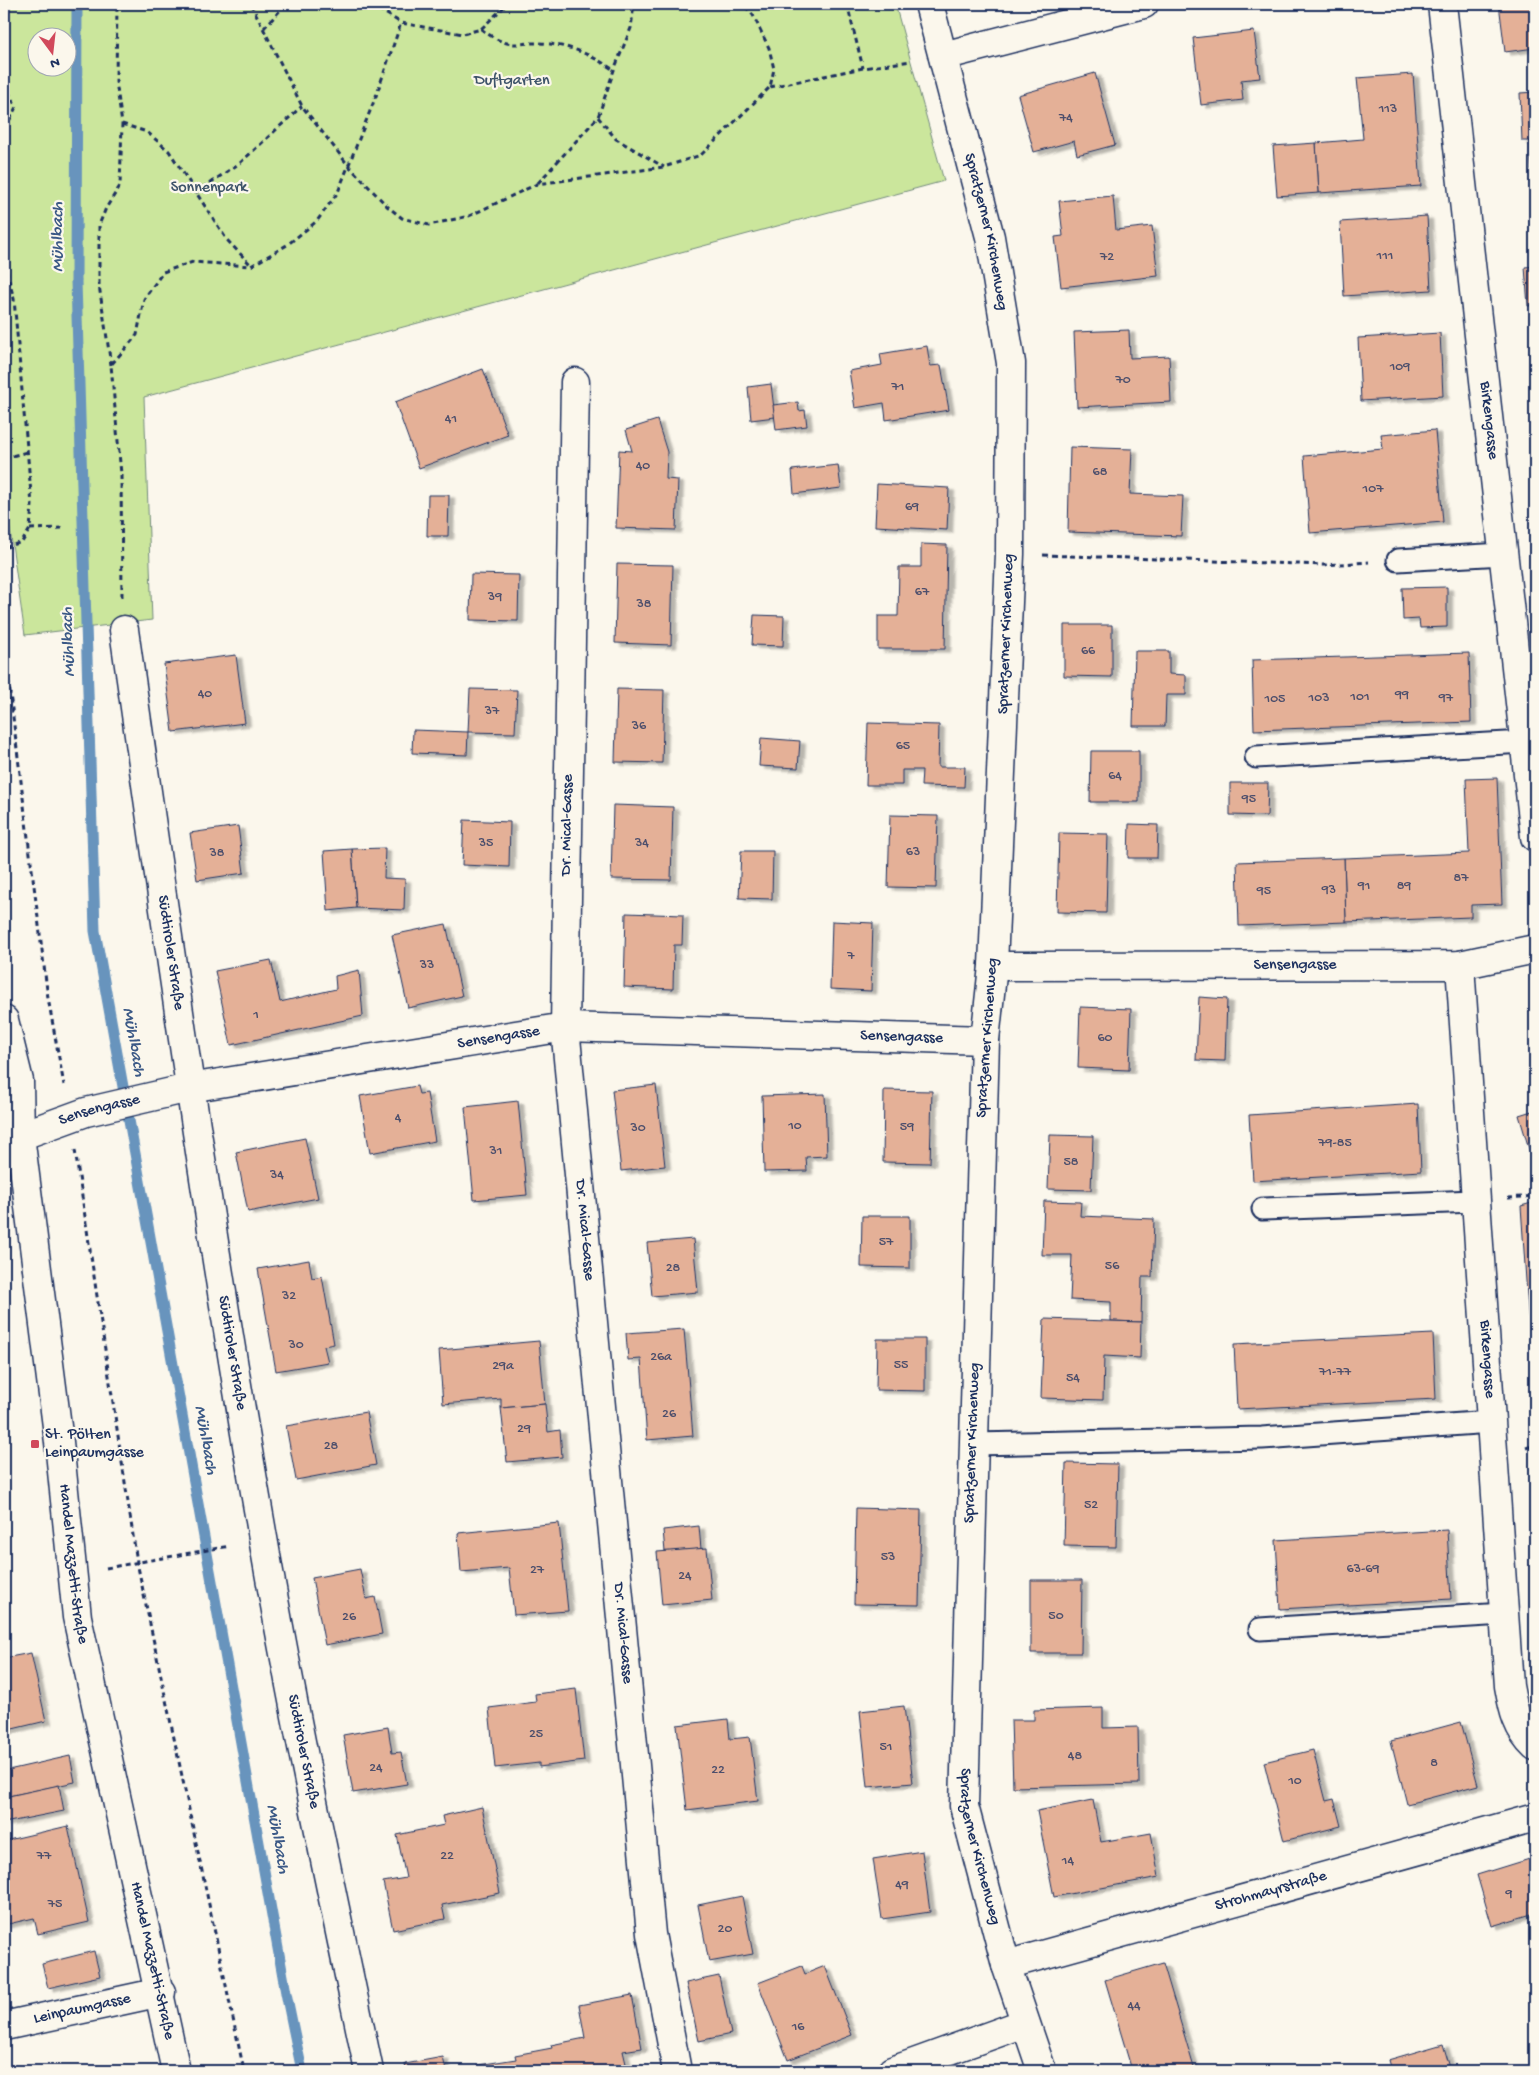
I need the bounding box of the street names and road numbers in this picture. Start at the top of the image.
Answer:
street label: Spratzerner Kirchenweg [959,151,1012,312]
street label: Birkengasse [1475,379,1502,461]
street label: Spratzerner Kirchenweg [995,554,1019,714]
street label: Dr. Mical-Gasse [558,773,578,877]
street label: Südtiroler Straße [152,894,188,1012]
street label: Sensengasse [1253,956,1337,975]
street label: Spratzerner Kirchenweg [973,957,1003,1119]
street label: Sensengasse [456,1022,542,1054]
street label: Sensengasse [860,1027,944,1048]
street label: Sensengasse [56,1090,142,1131]
street label: Dr. Mical-Gasse [570,1178,599,1282]
street label: Südtiroler Straße [213,1294,251,1413]
street label: Birkengasse [1475,1318,1499,1400]
street label: Spratzerner Kirchenweg [961,1363,985,1523]
street label: Handel Mazzetti-Straße [54,1483,92,1646]
street label: Dr. Mical-Gasse [608,1581,637,1685]
street label: Südtiroler Straße [282,1693,324,1811]
street label: Spratzerner Kirchenweg [954,1768,1004,1927]
street label: Strohmayrstraße [1213,1867,1330,1916]
street label: Handel Mazzetti-Straße [126,1880,179,2042]
street label: Leinpaumgasse [32,1989,133,2029]

